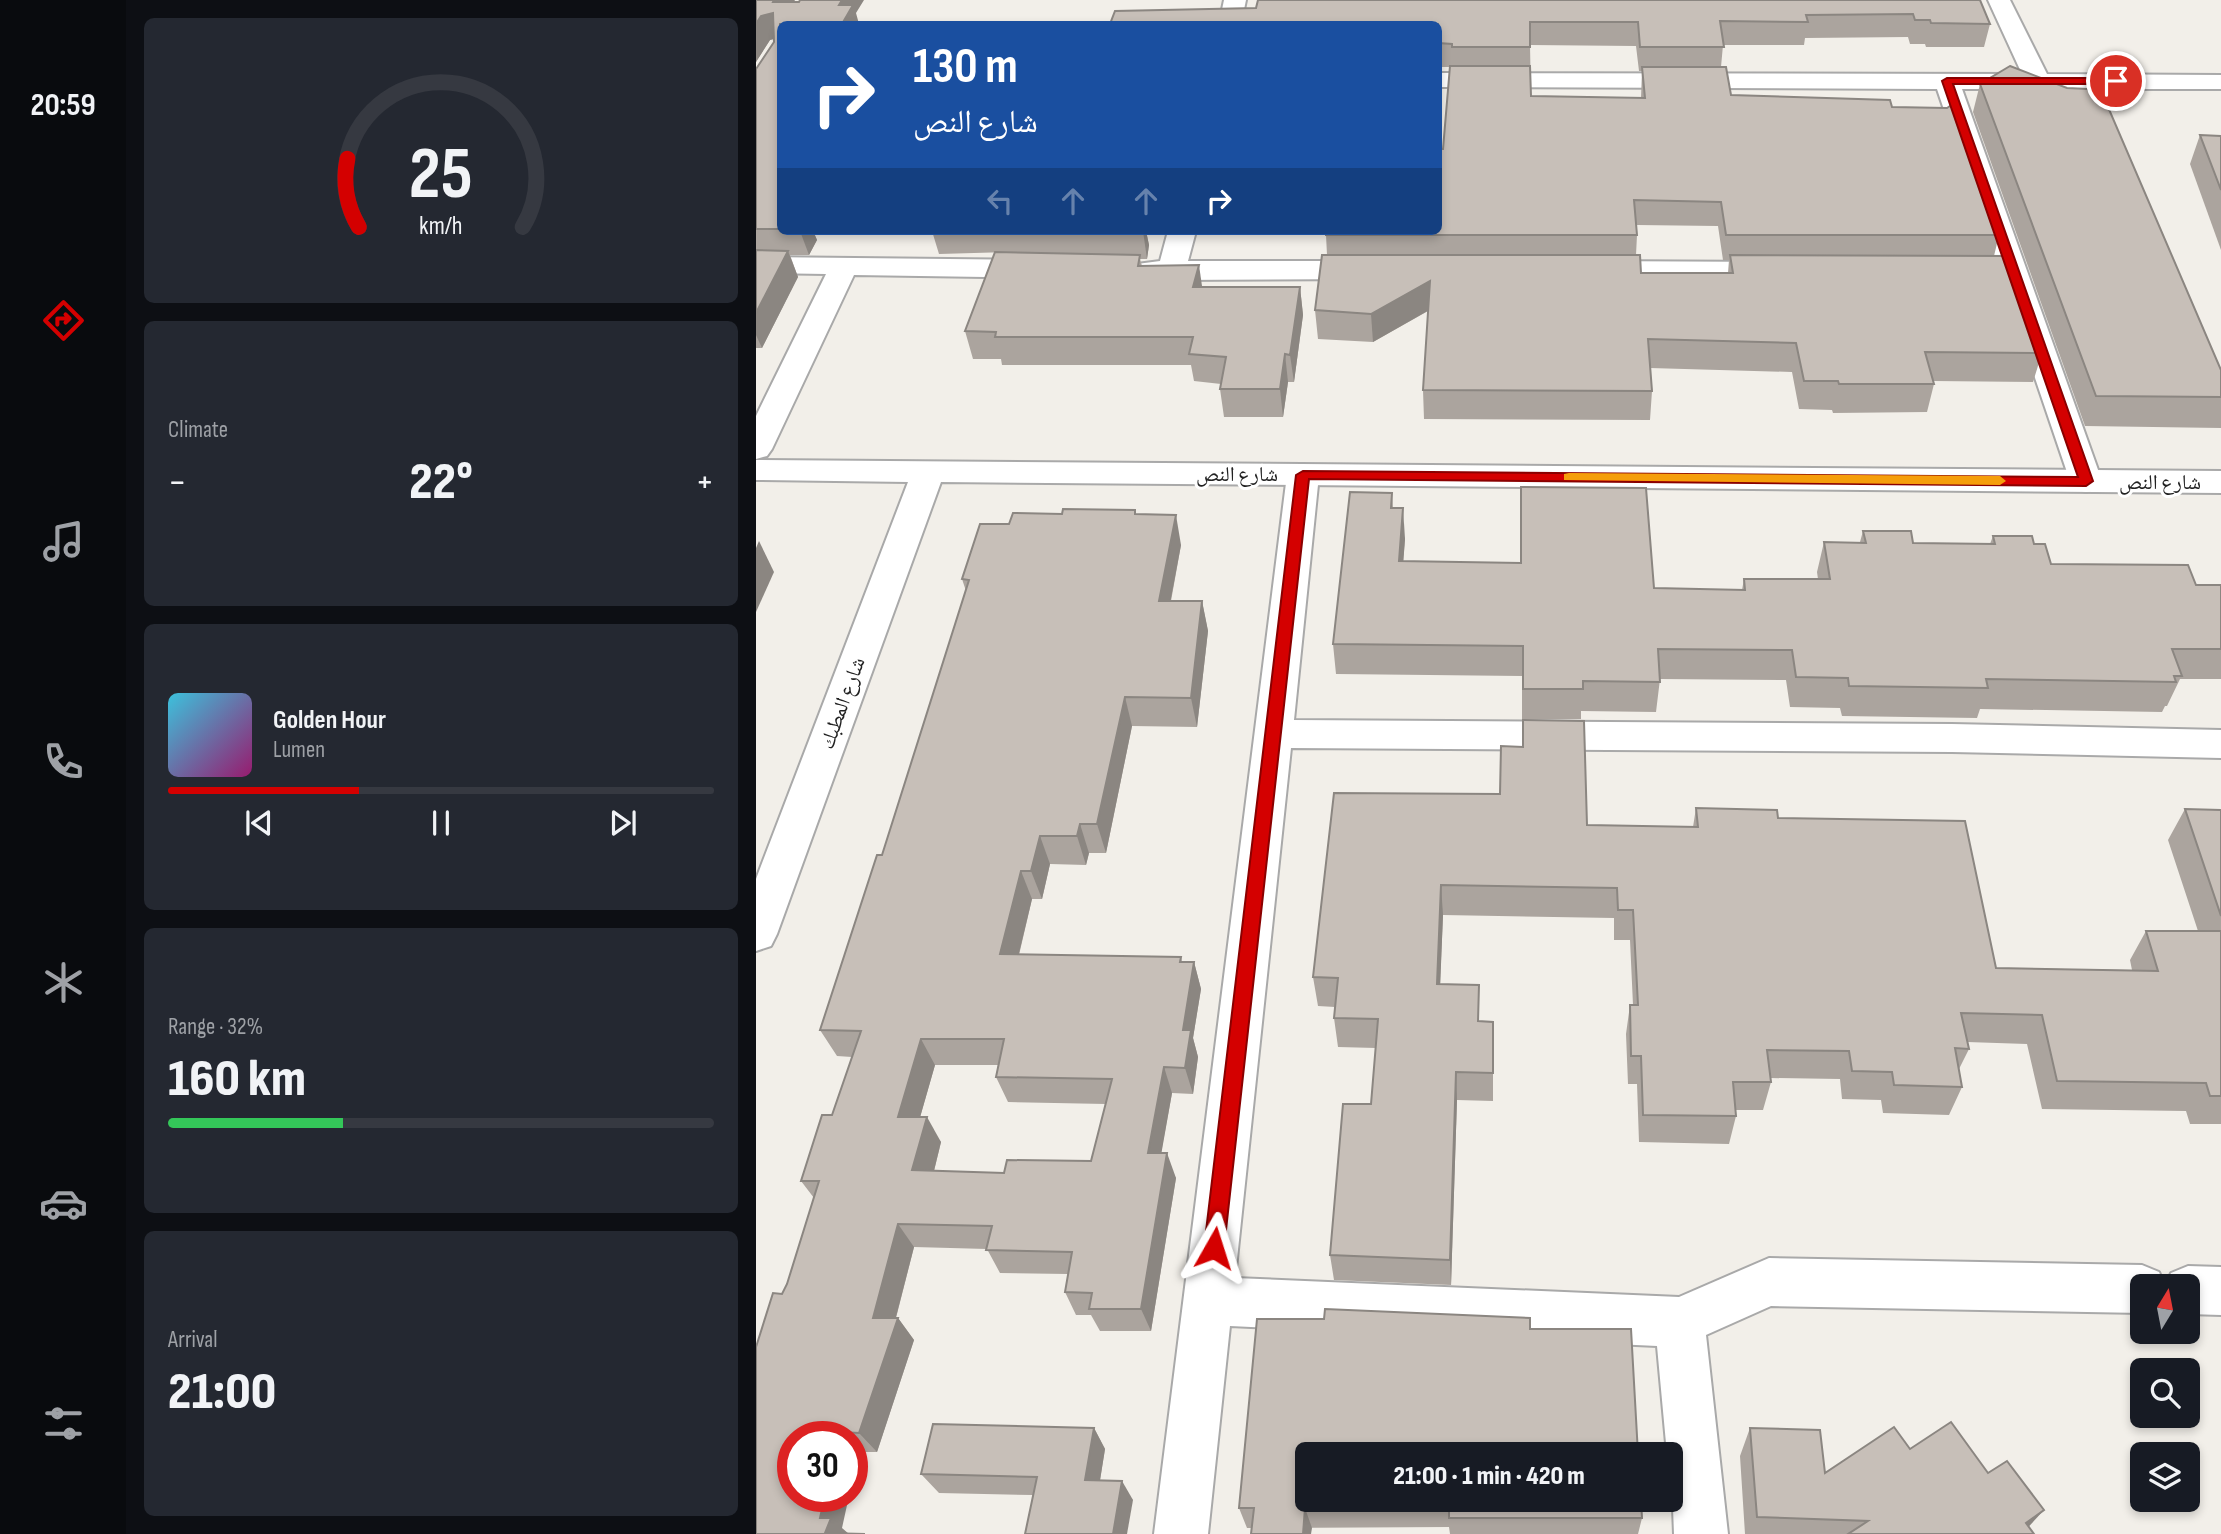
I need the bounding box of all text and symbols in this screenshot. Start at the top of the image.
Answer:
text: 130 m [913,38,1018,97]
icon: right [798,49,889,140]
pin [2086,51,2146,111]
icon: arrive [2097,62,2135,100]
text: 20:59 [30,86,96,125]
text: شارع النص [913,103,1038,142]
text: 25 [409,131,473,219]
icon: left [981,182,1019,220]
icon: ahead [1054,182,1092,220]
icon: ahead [1127,182,1165,220]
icon: right [1200,182,1238,220]
text: km/h [419,210,463,241]
icon: directions [39,296,88,345]
text: Climate [168,416,228,444]
text: 22° [409,451,473,514]
text: − [168,460,187,505]
text: + [695,460,714,505]
street label: شارع النص [1196,462,1278,487]
street label: شارع النص [2119,470,2201,495]
icon: music [39,517,88,566]
street label: شارع المطبك [814,654,871,753]
text: Golden Hour [273,705,386,736]
text: Lumen [273,736,325,764]
icon: phone [39,737,88,786]
icon: previous [240,804,278,842]
icon: pause [422,804,460,842]
icon: next [604,804,642,842]
icon: climate [39,958,88,1007]
text: Range · 32% [168,1013,263,1041]
text: 160 km [168,1048,306,1111]
icon: car [39,1179,88,1228]
position arrow [1177,1211,1251,1285]
north arrow [2130,1274,2200,1344]
map controls [2130,1274,2200,1512]
text: Arrival [168,1326,217,1354]
button: search [2130,1358,2200,1428]
text: 21:00 [168,1361,276,1424]
icon: filters [39,1399,88,1448]
speed limit sign: 30 [777,1421,868,1512]
button: layers [2130,1442,2200,1512]
text: 21:00 · 1 min · 420 m [1393,1461,1585,1492]

